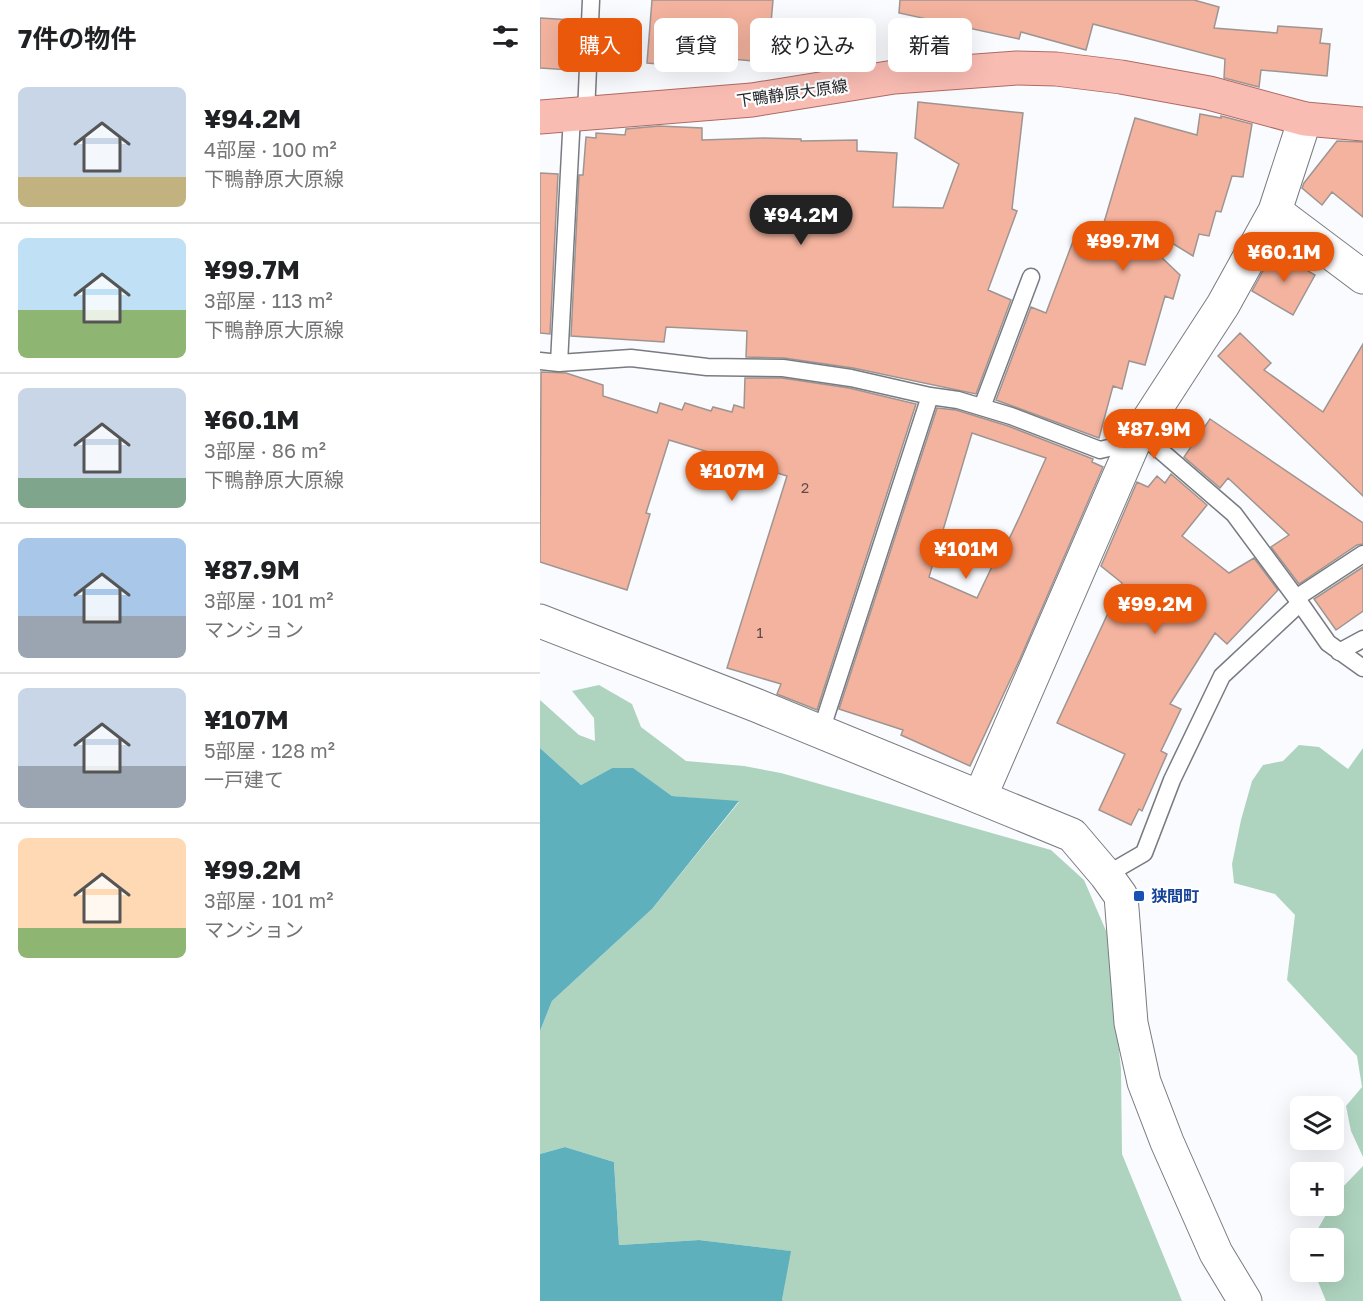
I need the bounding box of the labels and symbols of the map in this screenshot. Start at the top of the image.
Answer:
street label: 下鴨静原大原線 [735,75,849,111]
pin: ¥94.2M [752,195,850,246]
pin: ¥99.7M [1074,221,1172,272]
pin: ¥60.1M [1235,232,1333,283]
pin: ¥87.9M [1105,409,1203,460]
pin: ¥107M [690,451,774,502]
house number: 2 [801,479,809,496]
pin: ¥101M [924,529,1008,580]
pin: ¥99.2M [1106,584,1204,635]
house number: 1 [757,624,764,641]
place label: 狭間町 [1151,886,1199,906]
marker: 狭間町 [1132,889,1146,903]

